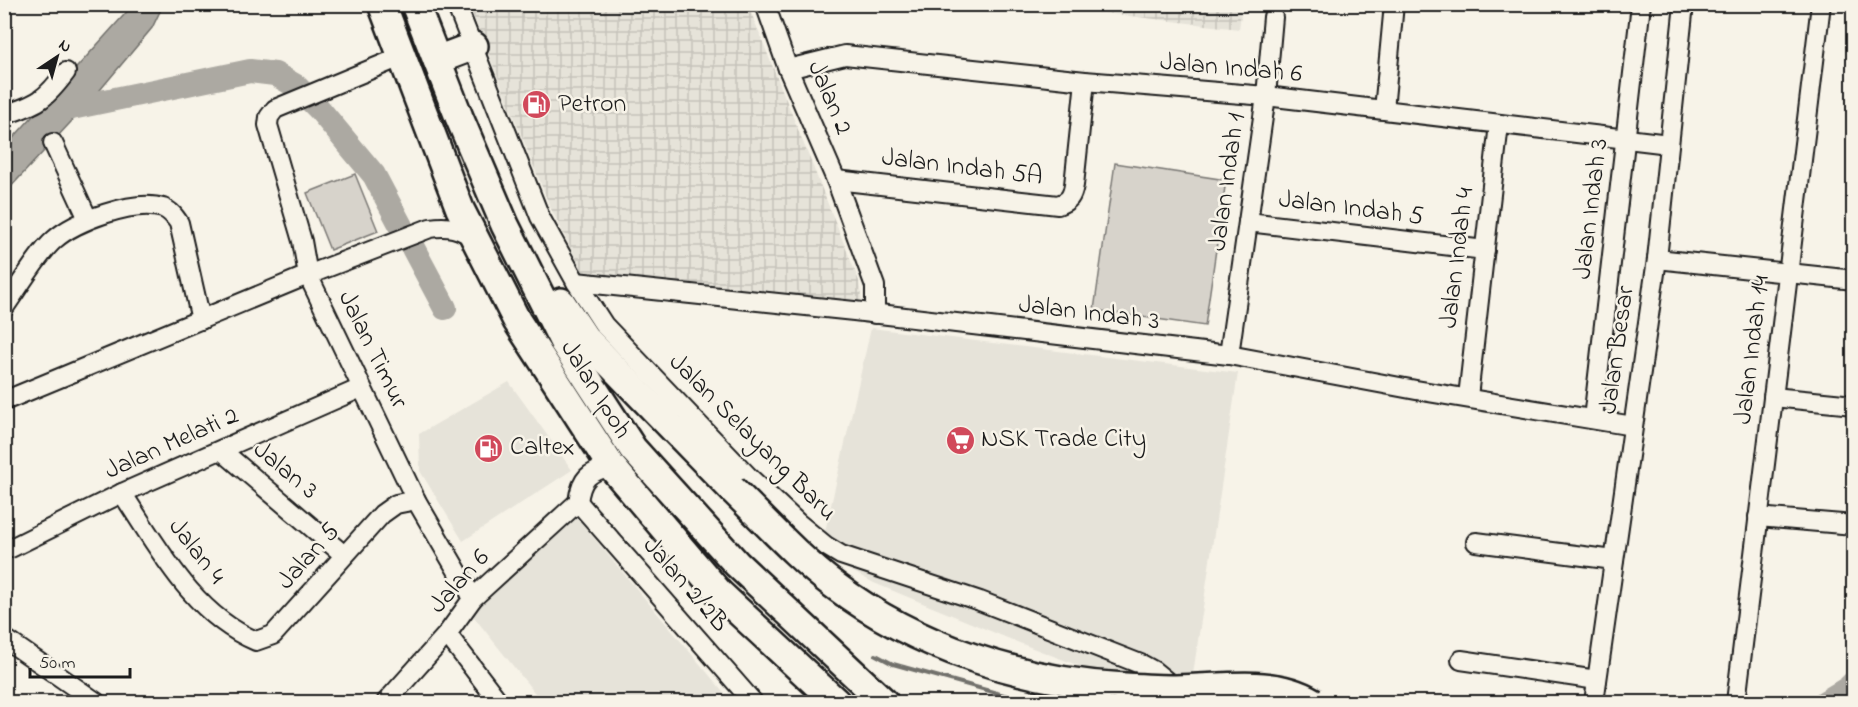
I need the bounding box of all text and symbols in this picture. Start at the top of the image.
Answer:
north arrow [27,27,87,87]
text: N [53,34,76,59]
street label: Jalan Indah 6 [1158,44,1304,94]
street label: Jalan 2 [796,55,862,141]
place label: Petron [558,86,626,124]
fuel station icon: Petron [521,89,553,121]
street label: Jalan Indah 1 [1200,110,1256,254]
street label: Jalan Indah 3 [1565,136,1619,282]
street label: Jalan Indah 5A [879,139,1045,197]
street label: Jalan Indah 5 [1276,181,1426,237]
street label: Jalan Indah 4 [1431,185,1486,331]
street label: Jalan Indah 14 [1725,273,1781,427]
street label: Jalan Besar [1590,283,1646,416]
street label: Jalan Timur [327,285,417,416]
street label: Jalan Indah 3 [1016,287,1162,341]
street label: Jalan Ipoh [550,333,640,447]
street label: Jalan Selayang Baru [659,345,845,531]
street label: Jalan Melati 2 [99,398,245,490]
place label: NSK Trade City [981,421,1146,459]
supermarket icon: NSK Trade City [944,424,976,456]
place label: Caltex [510,429,575,467]
street label: Jalan 3 [244,432,326,510]
fuel station icon: Caltex [473,432,505,464]
street label: Jalan 4 [158,511,234,594]
street label: Jalan 5 [268,515,350,599]
street label: Jalan 2/2B [633,529,737,641]
street label: Jalan 6 [420,541,500,623]
scale bar [30,641,130,679]
text: 50 m [39,651,76,677]

